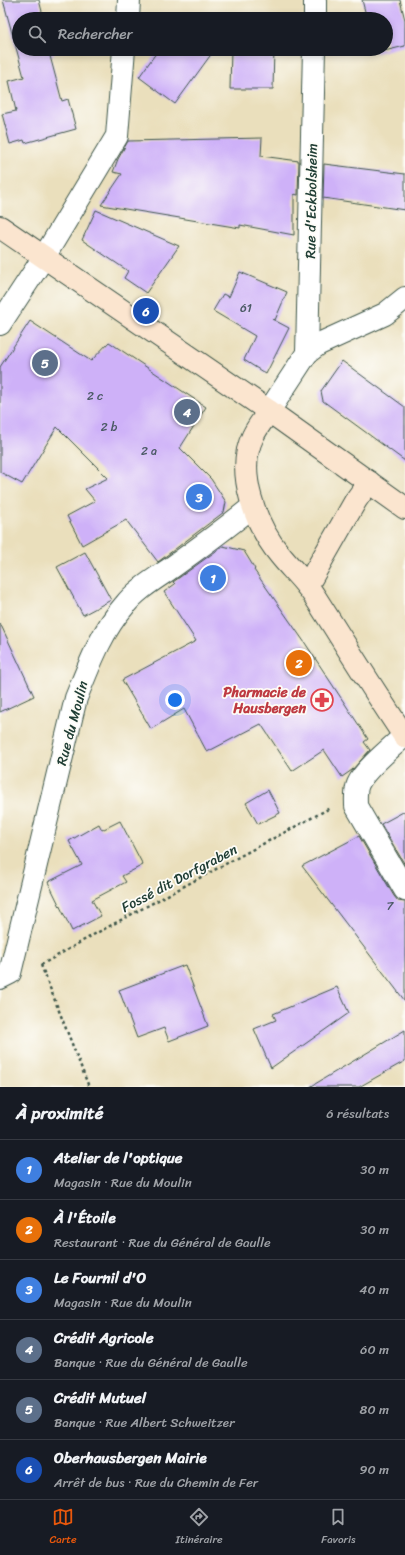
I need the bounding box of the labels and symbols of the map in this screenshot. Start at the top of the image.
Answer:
street label: Rue d'Eckbolsheim [298,143,325,259]
pin: 6 [133,296,159,326]
house number: 61 [240,297,252,319]
pin: 5 [32,348,58,378]
house number: 2 c [87,385,103,407]
pin: 4 [174,397,200,427]
house number: 2 b [101,416,118,438]
house number: 2 a [141,440,157,462]
pin: 3 [186,482,212,512]
pin: 1 [200,563,226,593]
pin: 2 [286,648,312,678]
street label: Rue du Moulin [49,678,96,768]
place label: Pharmacie de Hausbergen [223,680,307,721]
pharmacy icon: Pharmacie de Hausbergen [309,687,335,713]
your location [165,690,185,710]
street label: Fossé dit Dorfgraben [117,837,242,920]
house number: 7 [387,895,395,917]

